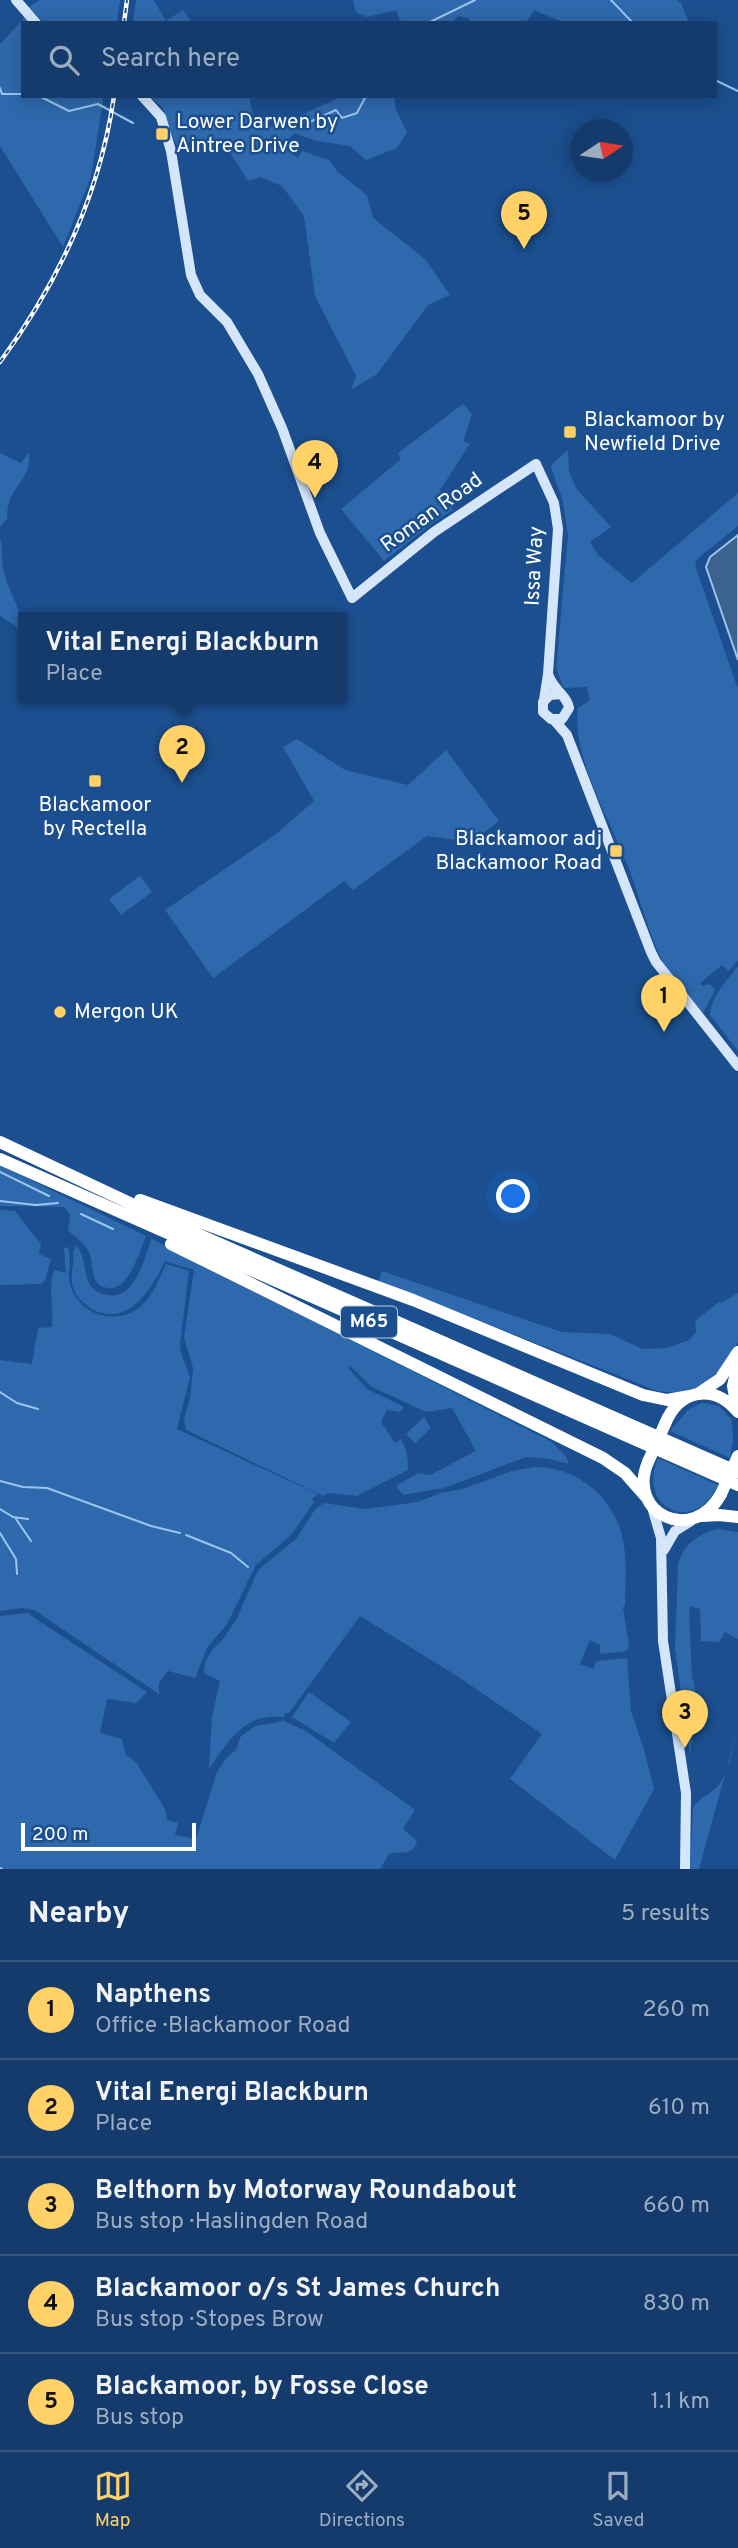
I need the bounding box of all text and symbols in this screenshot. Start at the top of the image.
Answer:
search box [21,21,717,98]
icon: search [45,41,83,79]
text: Search here [101,43,240,76]
place label: Lower Darwen by Aintree Drive [176,109,338,160]
north arrow [570,119,633,182]
marker: Lower Darwen by Aintree Drive [154,126,170,142]
pin: 5 [501,191,547,249]
place label: Blackamoor by Newfield Drive [584,407,725,458]
marker: Blackamoor by Newfield Drive [562,424,578,440]
pin: 4 [292,440,338,498]
street label: Roman Road [376,467,488,559]
street label: Issa Way [519,525,551,607]
popup [18,612,347,703]
text: Vital Energi Blackburn [46,627,319,660]
text: Place [46,660,103,689]
pin: 2 [159,725,205,783]
marker: Blackamoor by Rectella [87,773,103,789]
place label: Blackamoor by Rectella [38,792,152,843]
place label: Blackamoor adj Blackamoor Road [435,826,602,877]
marker: Blackamoor adj Blackamoor Road [608,843,624,859]
pin: 1 [641,974,687,1032]
place label: Mergon UK [74,999,179,1026]
marker: Mergon UK [52,1004,68,1020]
your location [496,1179,530,1213]
road number: M65 [341,1306,397,1338]
pin: 3 [662,1690,708,1748]
scale bar [21,1820,196,1852]
text: 200 m [32,1823,88,1847]
text: Nearby [28,1896,129,1933]
text: 5 results [621,1900,710,1929]
text: Napthens [95,1979,211,2012]
text: 1 [46,1996,56,2025]
text: 260 m [643,1996,710,2025]
text: Office · Blackamoor Road [95,2012,350,2041]
text: Vital Energi Blackburn [95,2077,369,2110]
text: 2 [44,2094,58,2123]
text: 610 m [648,2094,710,2123]
text: Place [95,2110,152,2139]
text: Belthorn by Motorway Roundabout [95,2175,517,2208]
text: 3 [44,2192,58,2221]
text: 660 m [643,2192,710,2221]
text: Bus stop · Haslingden Road [95,2208,368,2237]
text: Blackamoor o/s St James Church [95,2273,500,2306]
text: 4 [44,2290,58,2319]
text: 830 m [643,2290,710,2319]
text: Bus stop · Stopes Brow [95,2306,324,2335]
text: Blackamoor, by Fosse Close [95,2371,429,2404]
text: 5 [44,2388,58,2417]
text: 1.1 km [651,2388,710,2417]
text: Bus stop [95,2404,184,2433]
tab: Map [94,2467,132,2533]
tab: Directions [319,2467,405,2533]
tab: Saved [592,2467,644,2533]

